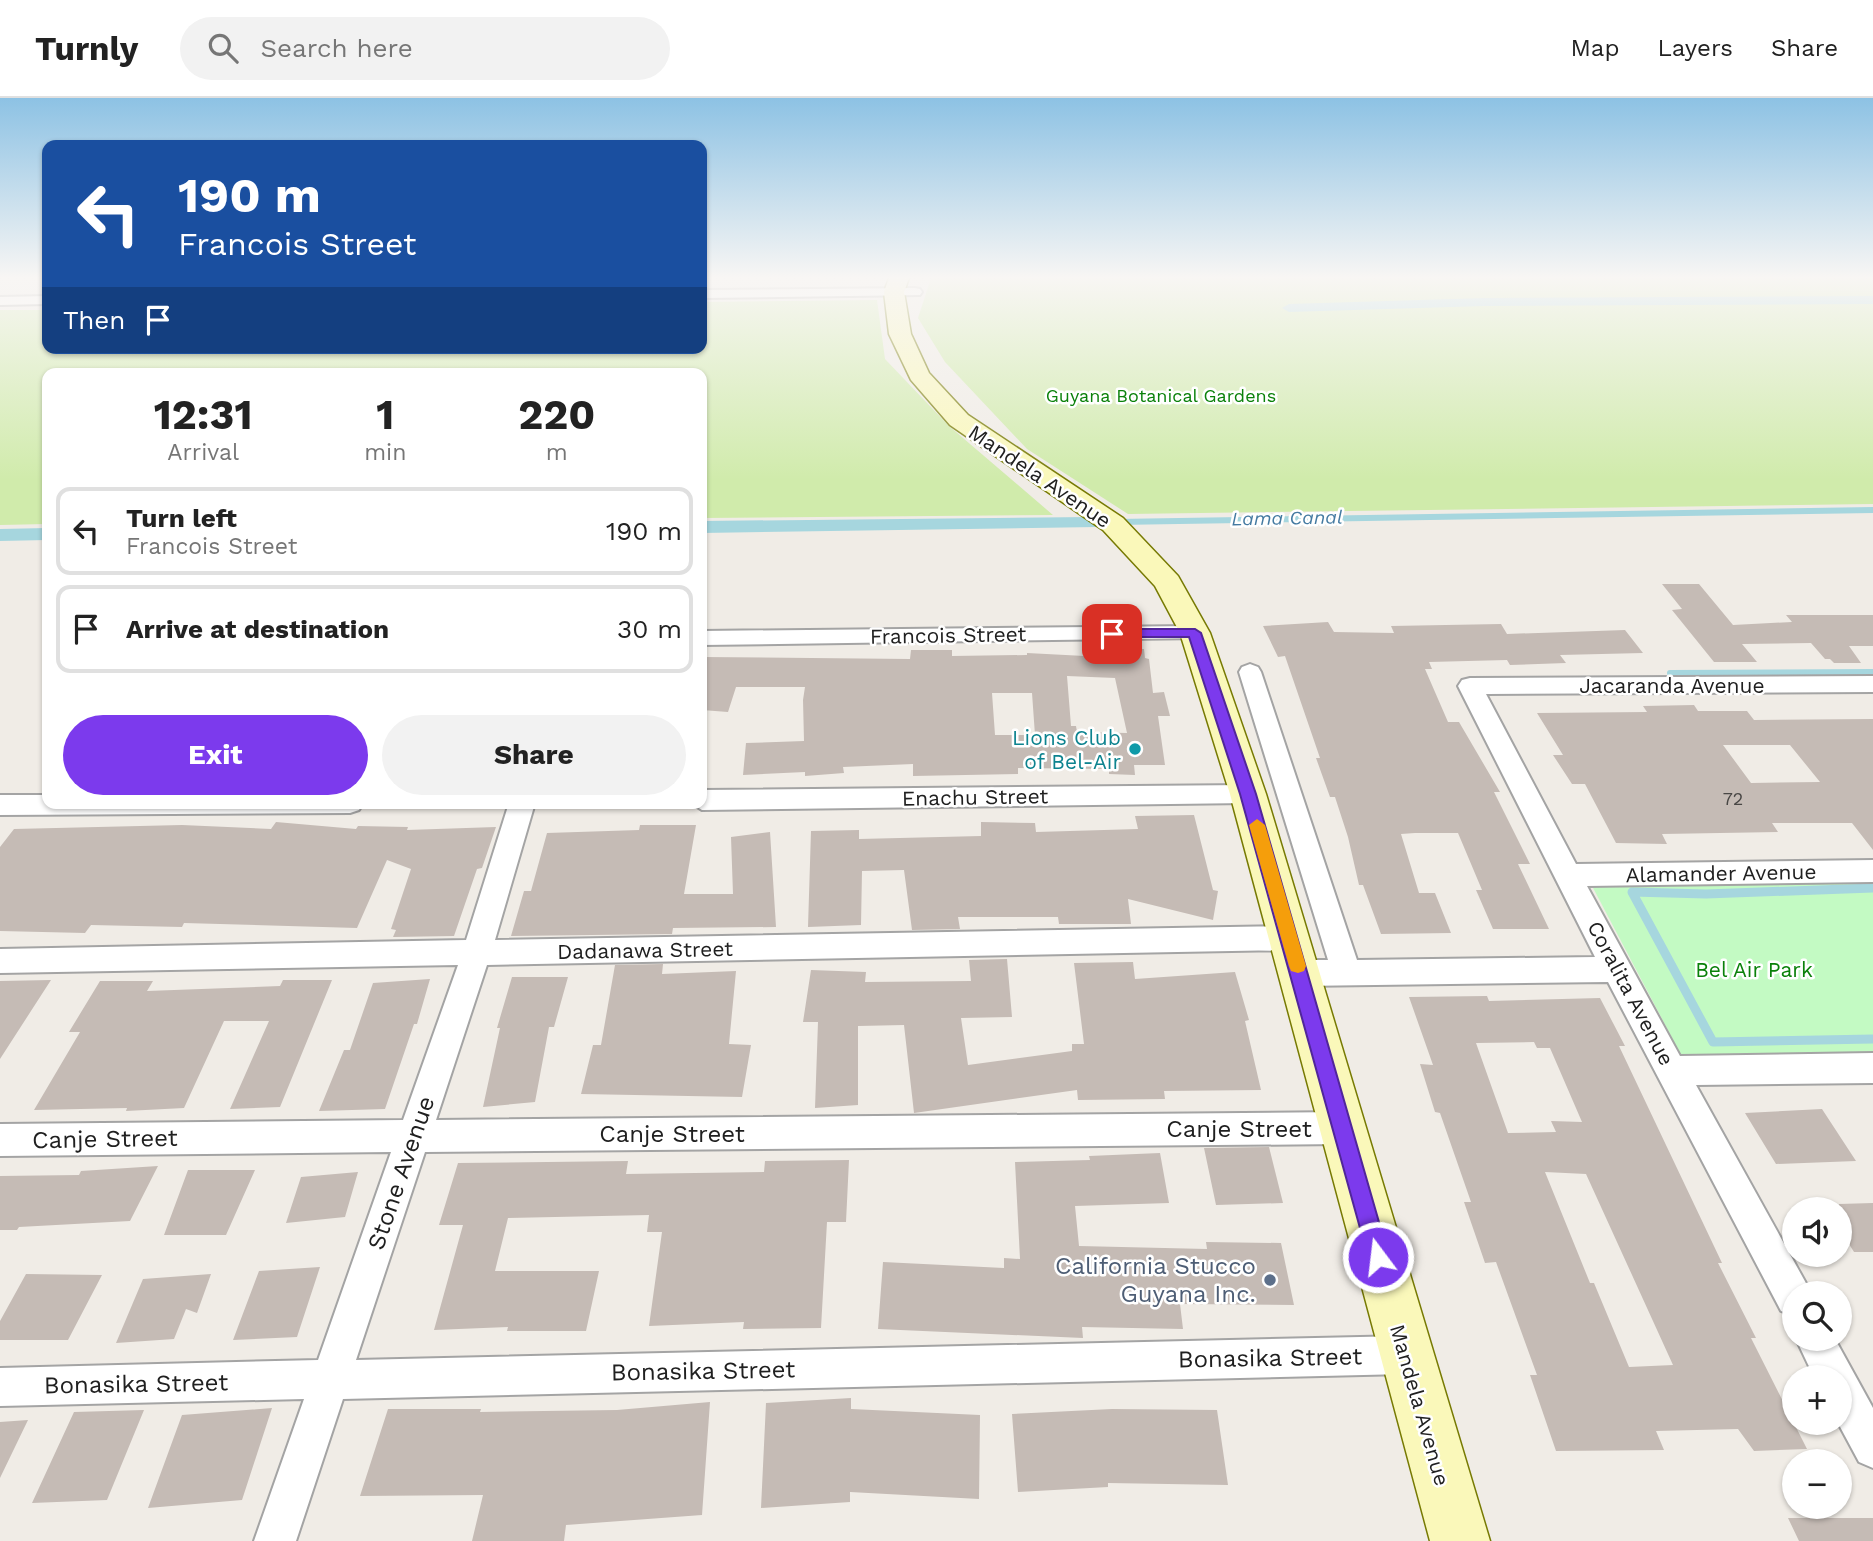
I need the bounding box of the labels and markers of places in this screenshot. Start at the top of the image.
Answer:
pin [1082,604,1142,664]
place label: Lions Club of Bel-Air [1012,725,1121,774]
marker: Lions Club of Bel-Air [1127,741,1143,757]
place label: California Stucco Guyana Inc. [1055,1252,1256,1308]
marker: California Stucco Guyana Inc. [1262,1272,1278,1288]

